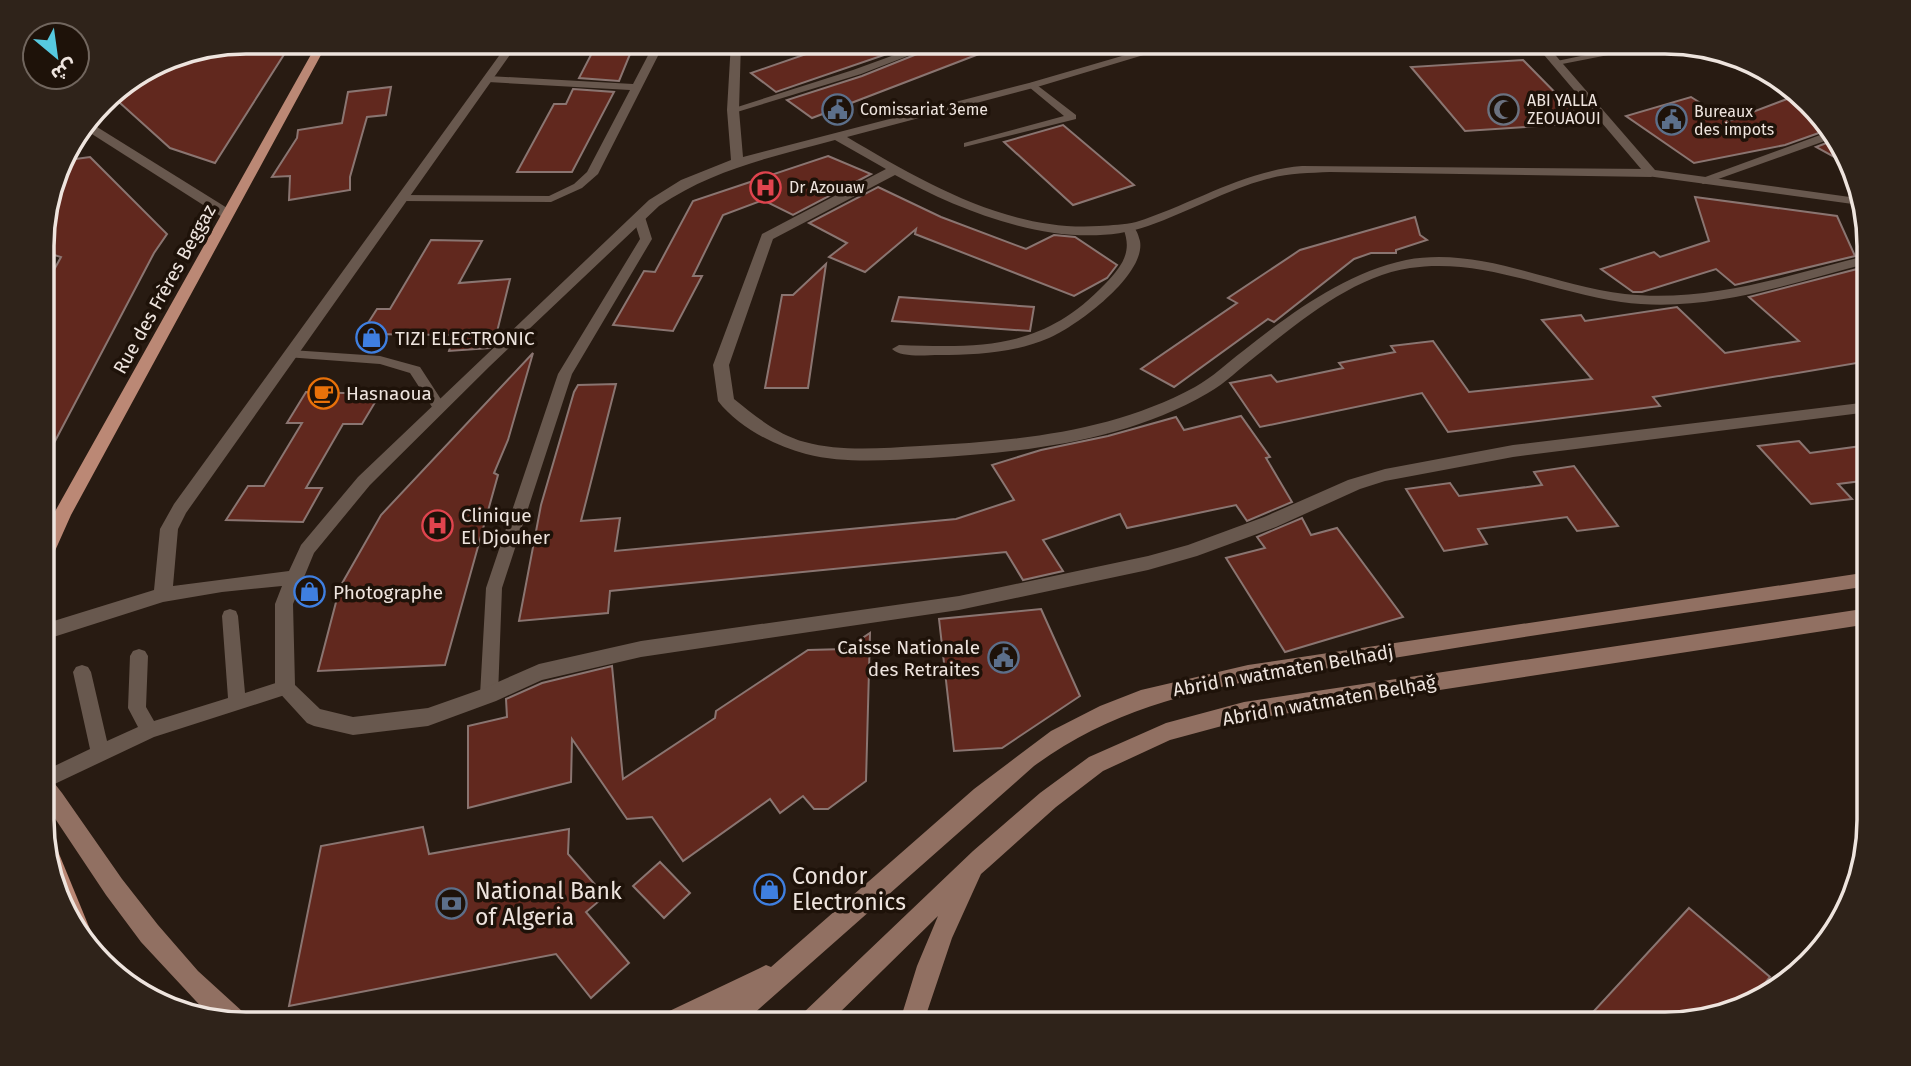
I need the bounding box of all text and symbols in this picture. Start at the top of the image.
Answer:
north arrow [21,21,91,91]
text: ش [47,54,81,87]
place label: ABI YALLA ZEOUAOUI [1527,91,1601,128]
public building icon: Comissariat 3eme [820,92,854,126]
mosque icon: ABI YALLA ZEOUAOUI [1487,92,1521,126]
place label: Comissariat 3eme [860,100,988,119]
place label: Bureaux des impots [1694,102,1774,139]
public building icon: Bureaux des impots [1654,103,1688,137]
hospital icon: Dr Azouaw [749,170,783,204]
place label: Dr Azouaw [789,178,865,197]
street label: Rue des Frères Beggaz [108,200,221,378]
shop icon: TIZI ELECTRONIC [355,321,389,355]
place label: TIZI ELECTRONIC [395,327,535,350]
cafe icon: Hasnaoua [306,376,340,410]
place label: Hasnaoua [346,382,432,405]
place label: Clinique El Djouher [461,504,551,549]
hospital icon: Clinique El Djouher [421,509,455,543]
shop icon: Photographe [293,575,327,609]
place label: Photographe [333,581,443,604]
place label: Caisse Nationale des Retraites [837,636,980,681]
street label: Abrid n watmaten Belhadj [1171,640,1395,701]
public building icon: Caisse Nationale des Retraites [986,641,1020,675]
street label: Abrid n watmaten Belḥaǧ [1221,670,1438,731]
place label: Condor Electronics [792,862,906,916]
shop icon: Condor Electronics [752,872,786,906]
place label: National Bank of Algeria [475,877,622,931]
bank icon: National Bank of Algeria [435,887,469,921]

